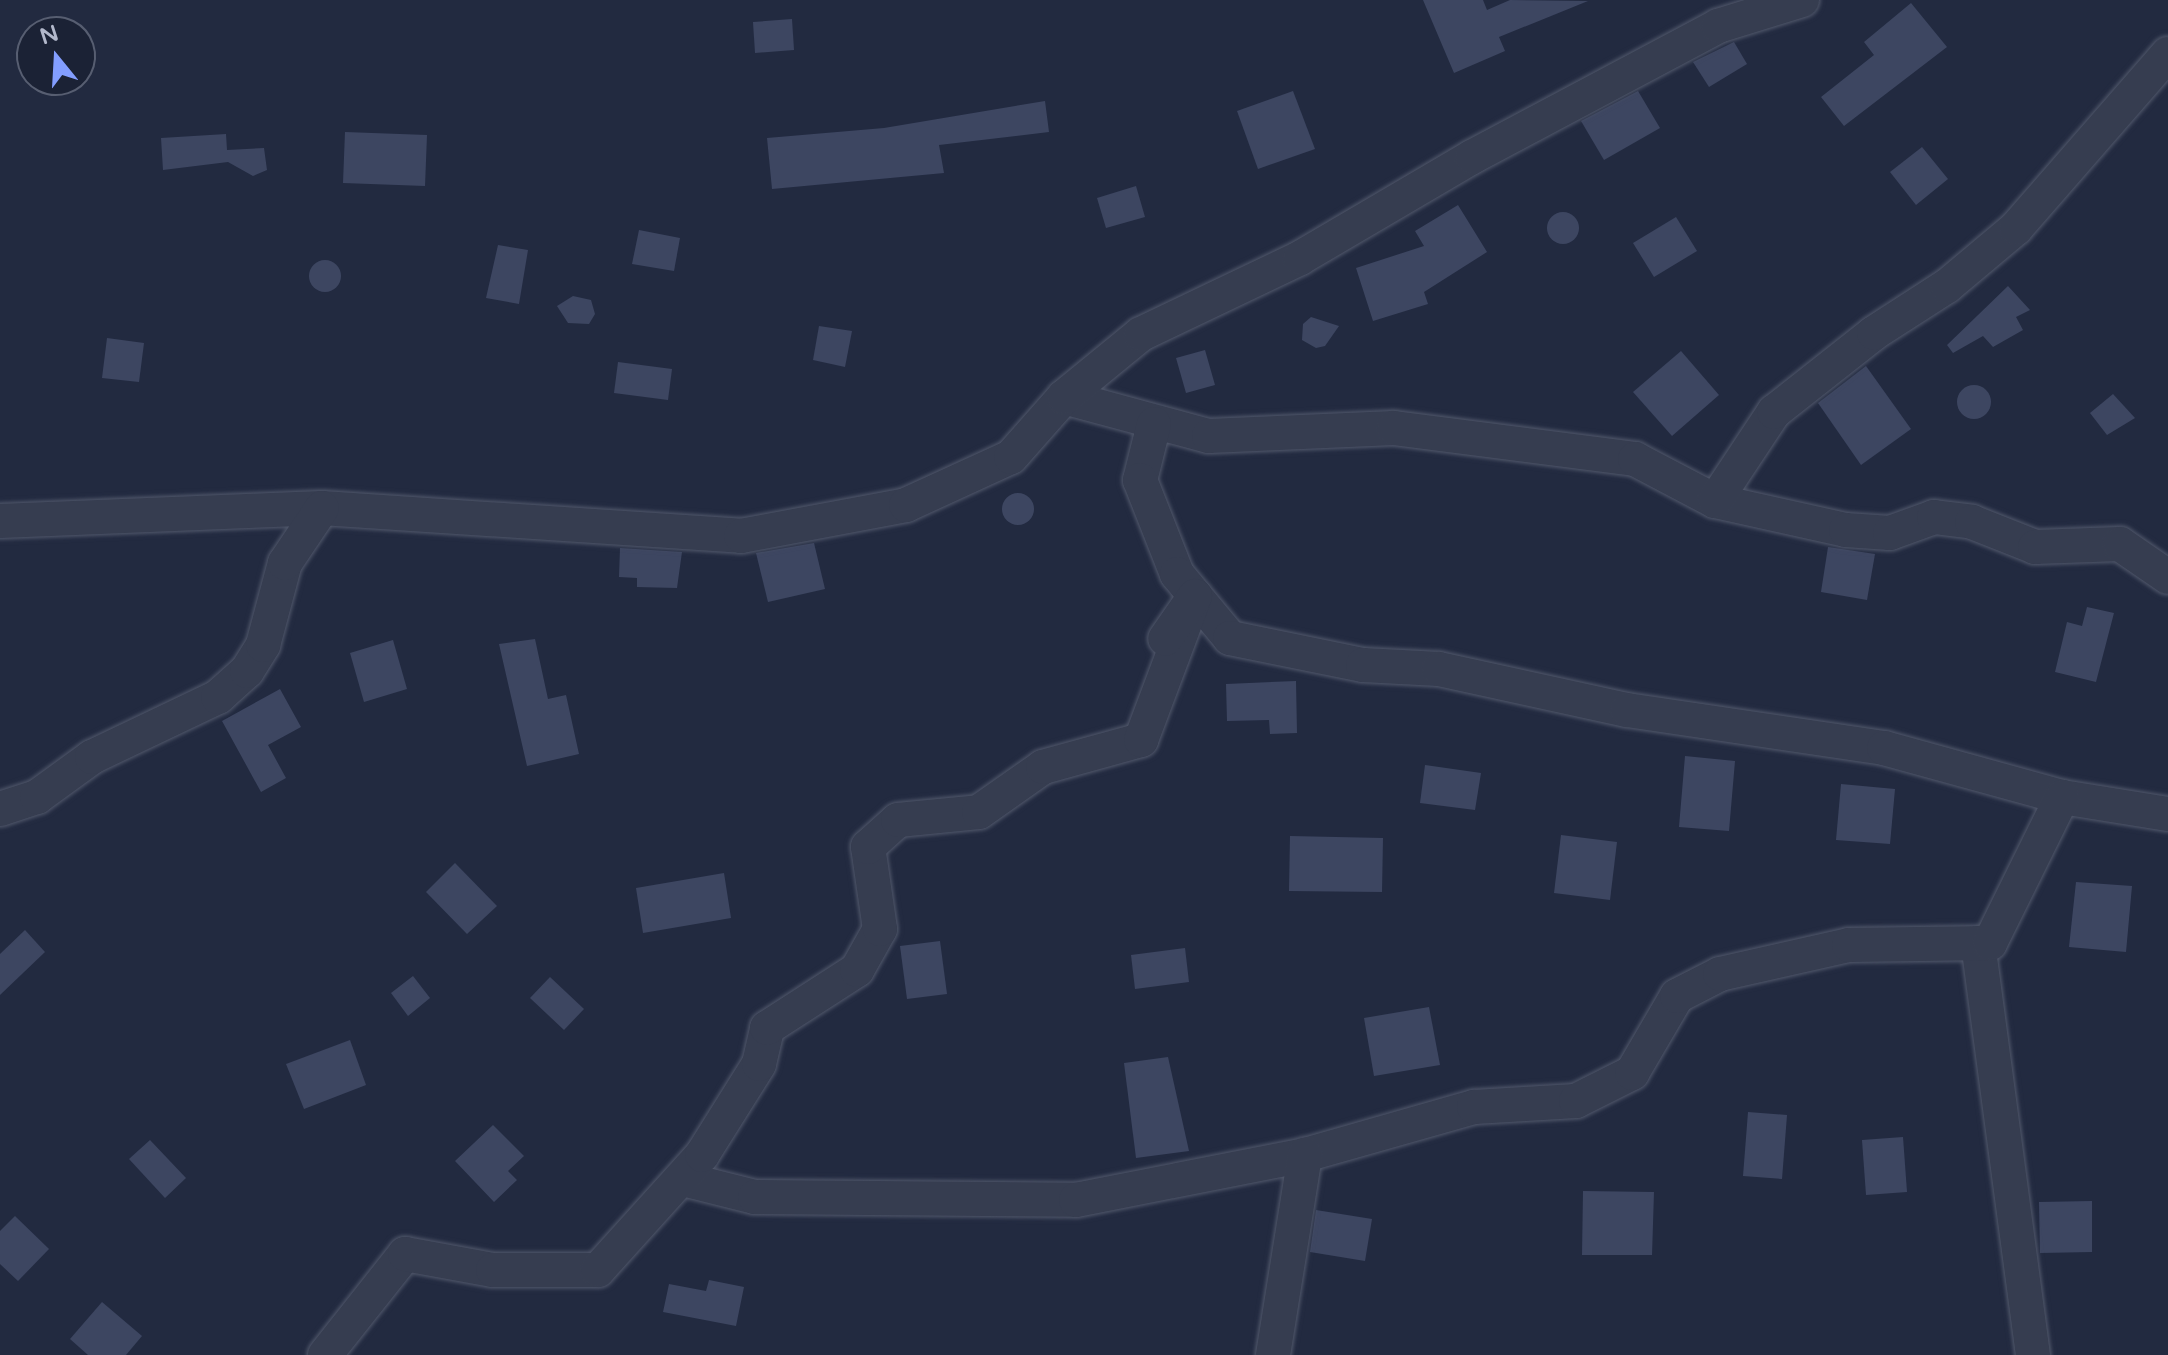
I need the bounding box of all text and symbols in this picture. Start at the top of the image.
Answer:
north arrow [16,16,96,96]
text: N [37,20,62,50]

